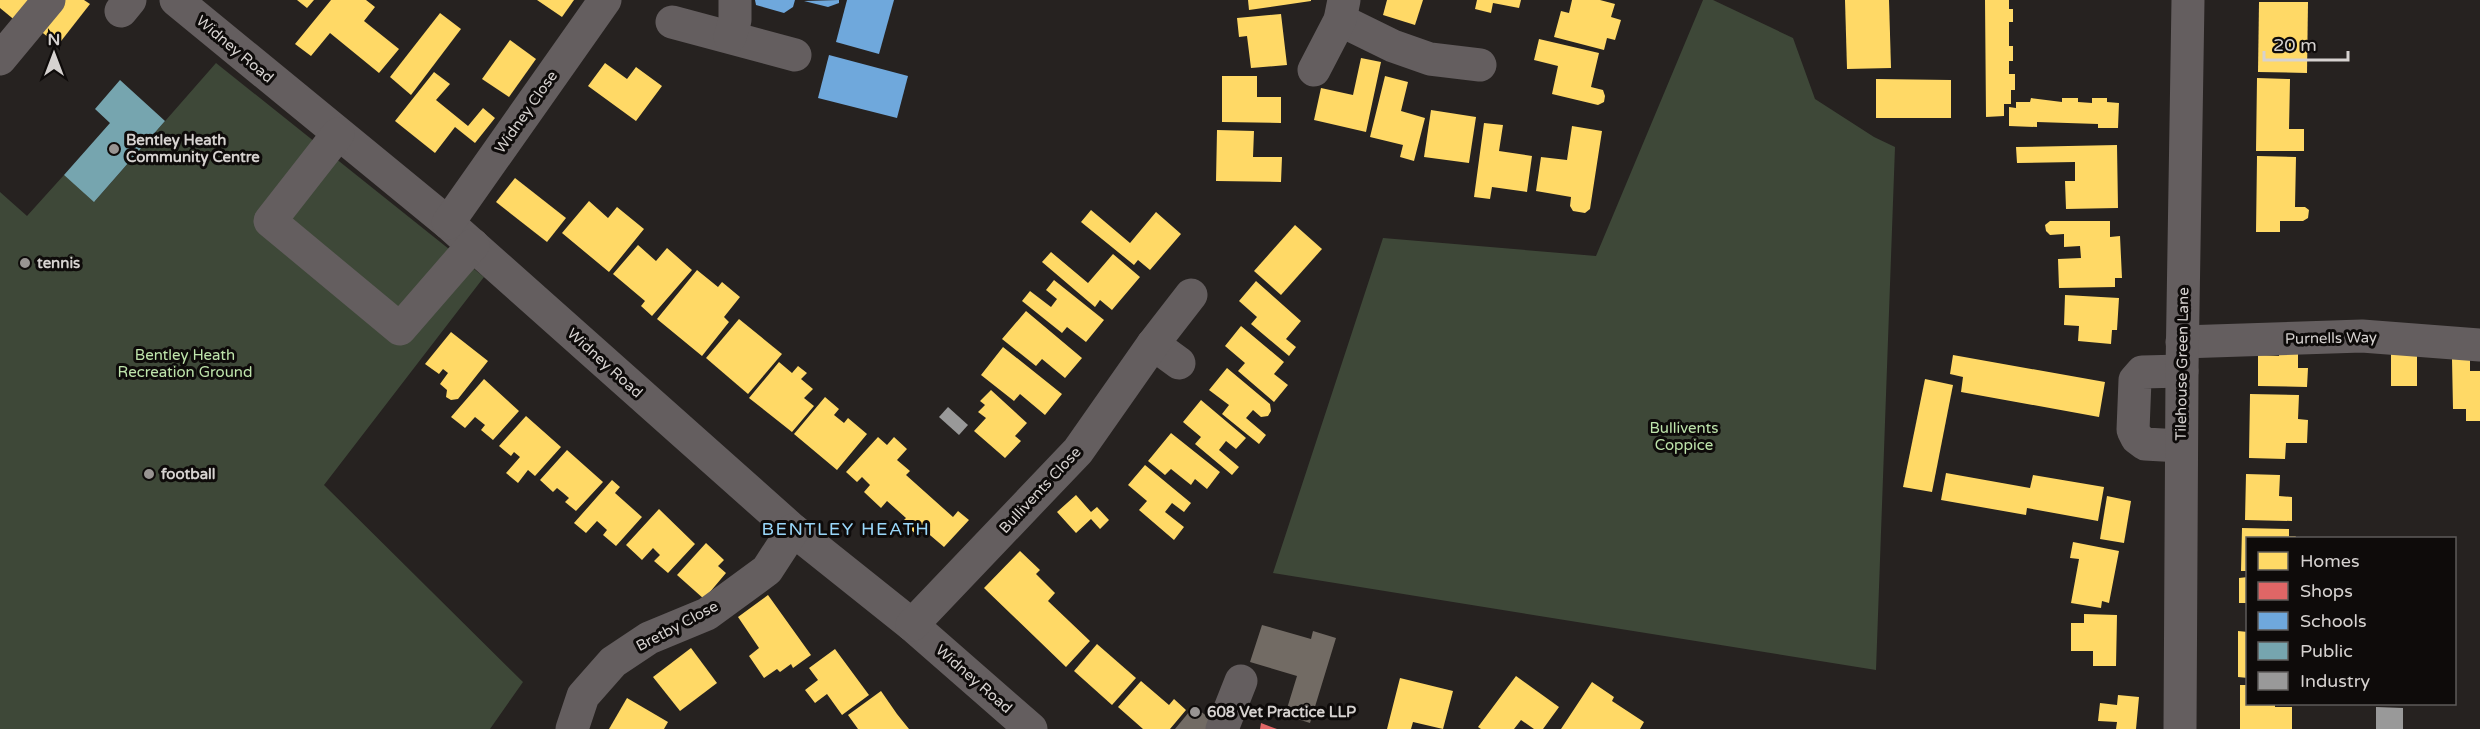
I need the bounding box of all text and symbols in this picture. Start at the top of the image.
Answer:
street label: Widney Road [193,11,277,87]
north arrow [24,24,84,84]
scale bar [2264,24,2348,62]
text: N [48,30,60,50]
text: 20 m [2273,34,2317,56]
street label: Widney Close [491,67,561,157]
place label: Bentley Heath Community Centre [126,131,260,167]
marker: Bentley Heath Community Centre [107,142,121,156]
place label: tennis [36,254,80,272]
marker: tennis [18,256,32,270]
street label: Tilehouse Green Lane [2172,287,2192,441]
street label: Widney Road [564,324,646,402]
street label: Purnells Way [2285,328,2377,348]
park label: Bentley Heath Recreation Ground [118,346,252,381]
park label: Bullivents Coppice [1650,419,1718,454]
street label: Bullivents Close [995,443,1085,537]
place label: football [160,465,216,483]
marker: football [142,467,156,481]
district label: BENTLEY HEATH [762,518,930,540]
legend [2246,537,2456,705]
text: Homes [2300,550,2360,572]
text: Shops [2300,580,2353,602]
street label: Bretby Close [633,597,721,655]
text: Schools [2300,610,2367,632]
text: Public [2300,640,2353,662]
street label: Widney Road [932,641,1016,717]
text: Industry [2300,670,2371,692]
place label: 608 Vet Practice LLP [1207,703,1356,721]
marker: 608 Vet Practice LLP [1188,705,1202,719]

